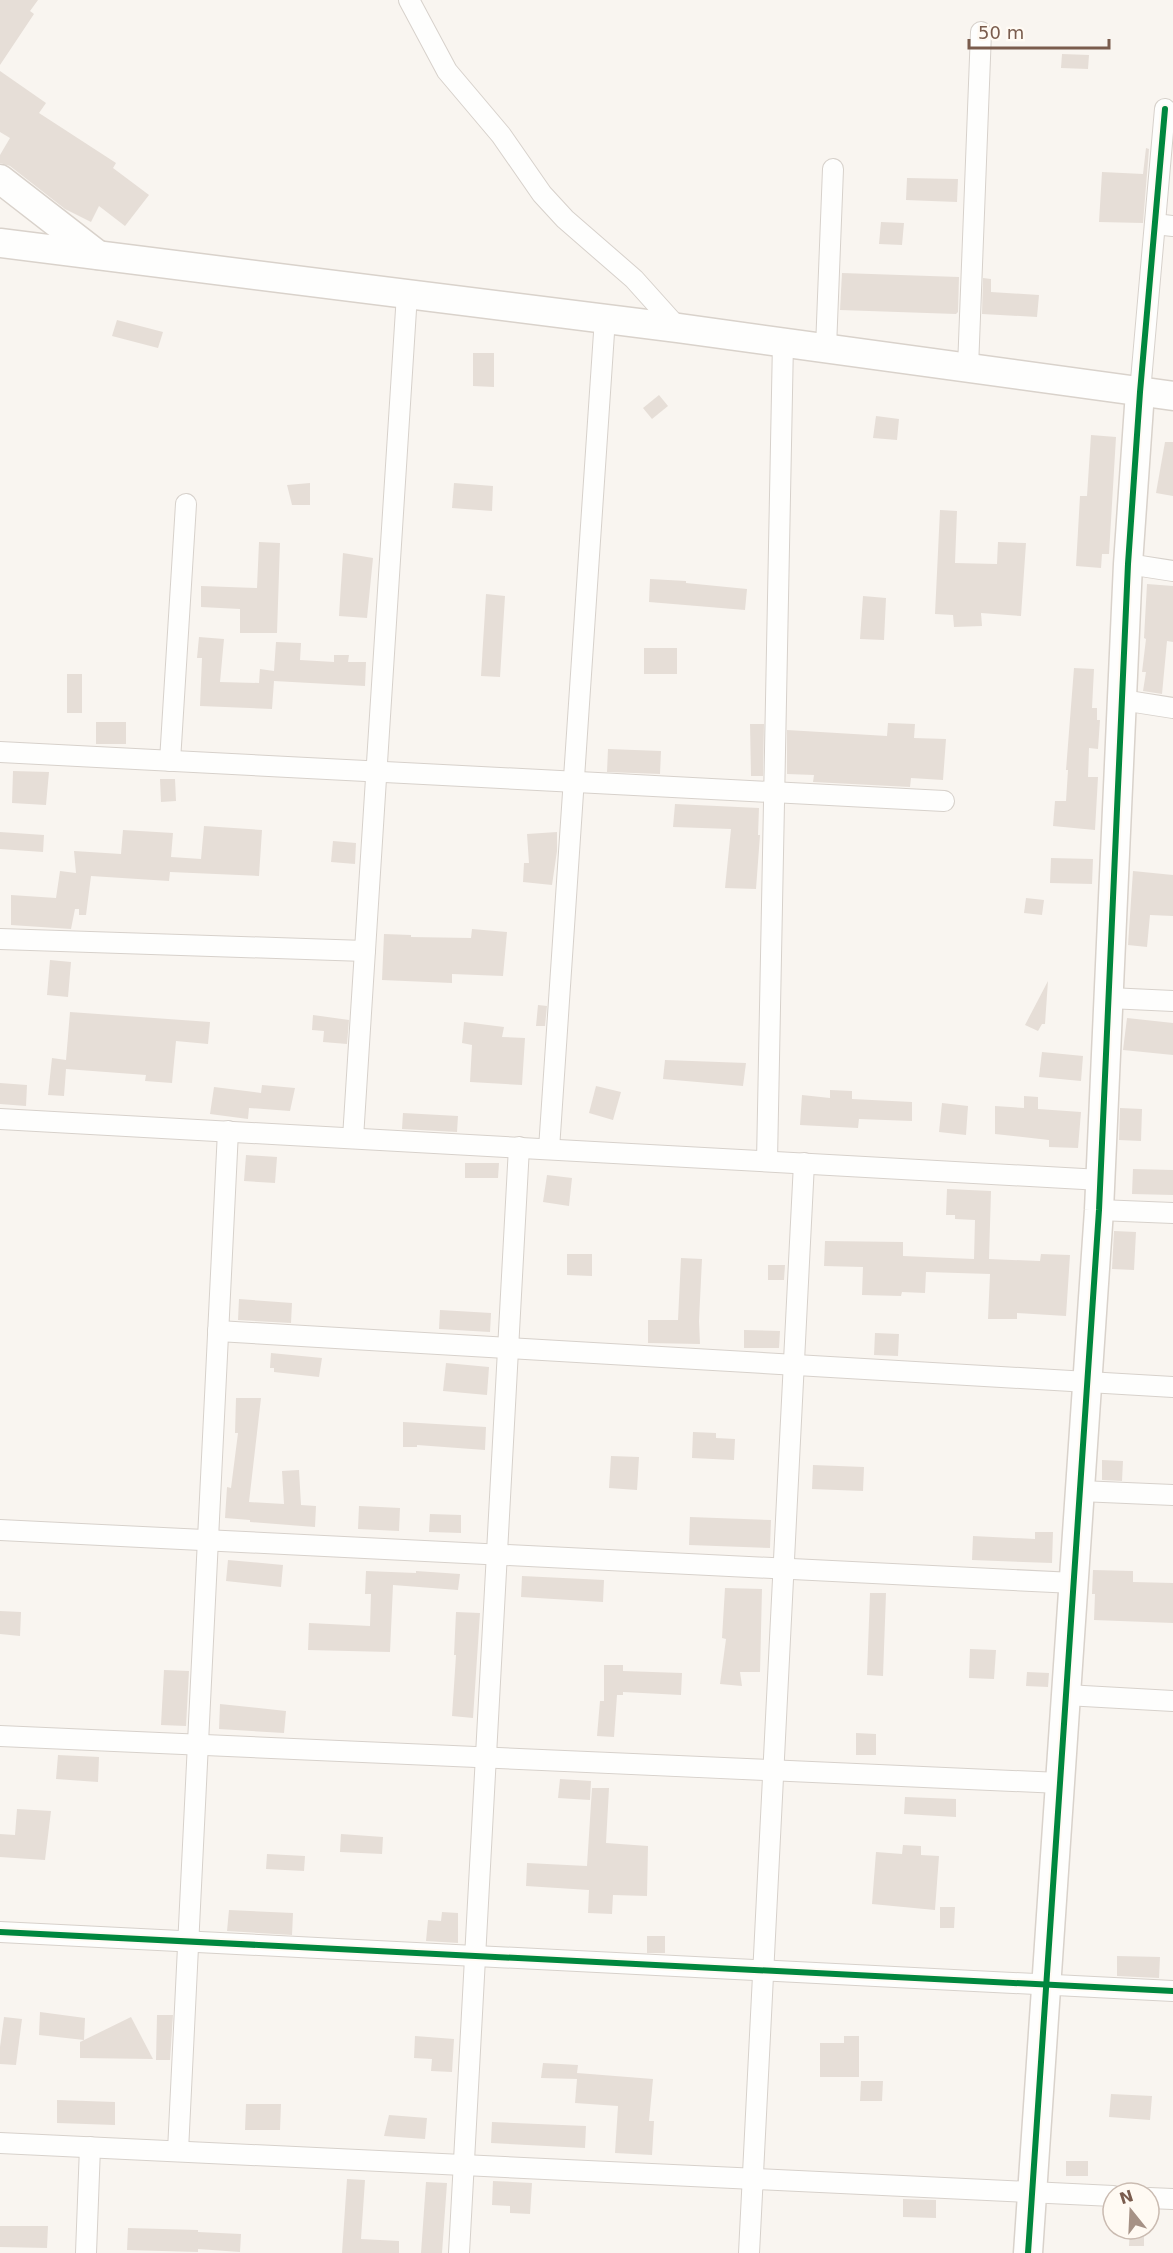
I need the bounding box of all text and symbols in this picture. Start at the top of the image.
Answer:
scale bar [969,12,1108,50]
text: 50 m [978,22,1024,43]
north arrow [1101,2181,1161,2241]
text: N [1117,2186,1136,2208]

